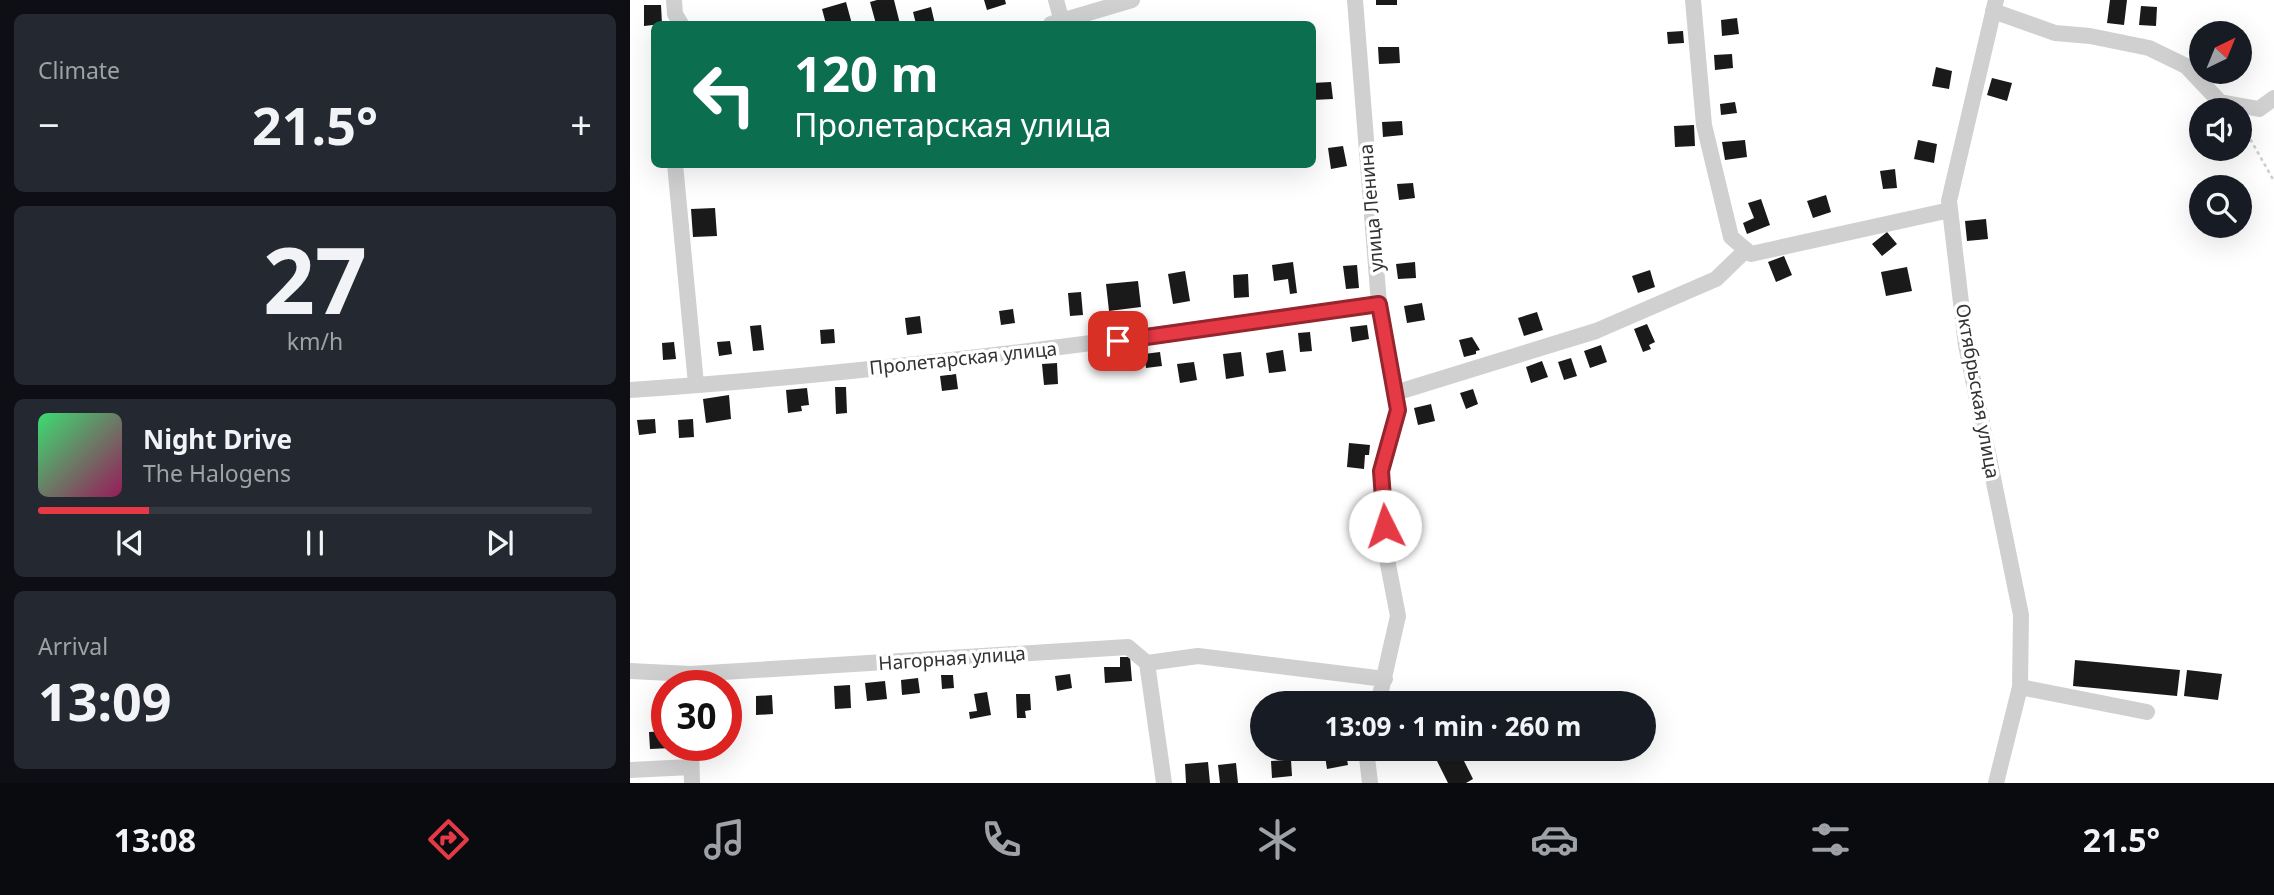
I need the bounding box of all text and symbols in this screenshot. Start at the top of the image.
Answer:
north arrow [2189,21,2252,84]
map controls [2189,21,2252,238]
text: 120 m [794,40,939,106]
icon: left [679,49,770,140]
text: Climate [38,54,120,86]
text: 21.5° [252,89,378,160]
text: − [38,98,60,150]
text: + [570,98,592,150]
button: sound [2189,98,2252,161]
text: Пролетарская улица [794,103,1112,146]
street label: улица Ленина [1352,143,1390,273]
button: search [2189,175,2252,238]
text: 27 [263,217,367,341]
street label: Октябрьская улица [1950,302,2006,480]
pin [1088,311,1148,371]
icon: arrive [1099,322,1137,360]
text: km/h [287,325,343,357]
street label: Пролетарская улица [868,335,1058,381]
text: Night Drive [143,421,292,457]
text: The Halogens [143,457,291,489]
position arrow [1348,489,1422,563]
icon: previous [111,524,149,562]
icon: pause [296,524,334,562]
icon: next [481,524,519,562]
text: Arrival [38,630,108,662]
street label: Нагорная улица [877,640,1027,676]
text: 13:09 [38,665,172,736]
speed limit sign: 30 [651,670,742,761]
text: 13:09 · 1 min · 260 m [1325,708,1581,744]
icon: directions [424,815,473,864]
icon: music [700,815,749,864]
icon: phone [977,815,1026,864]
icon: climate [1253,815,1302,864]
icon: car [1530,815,1579,864]
icon: filters [1806,815,1855,864]
text: 13:08 [114,818,196,861]
text: 21.5° [2083,818,2160,861]

